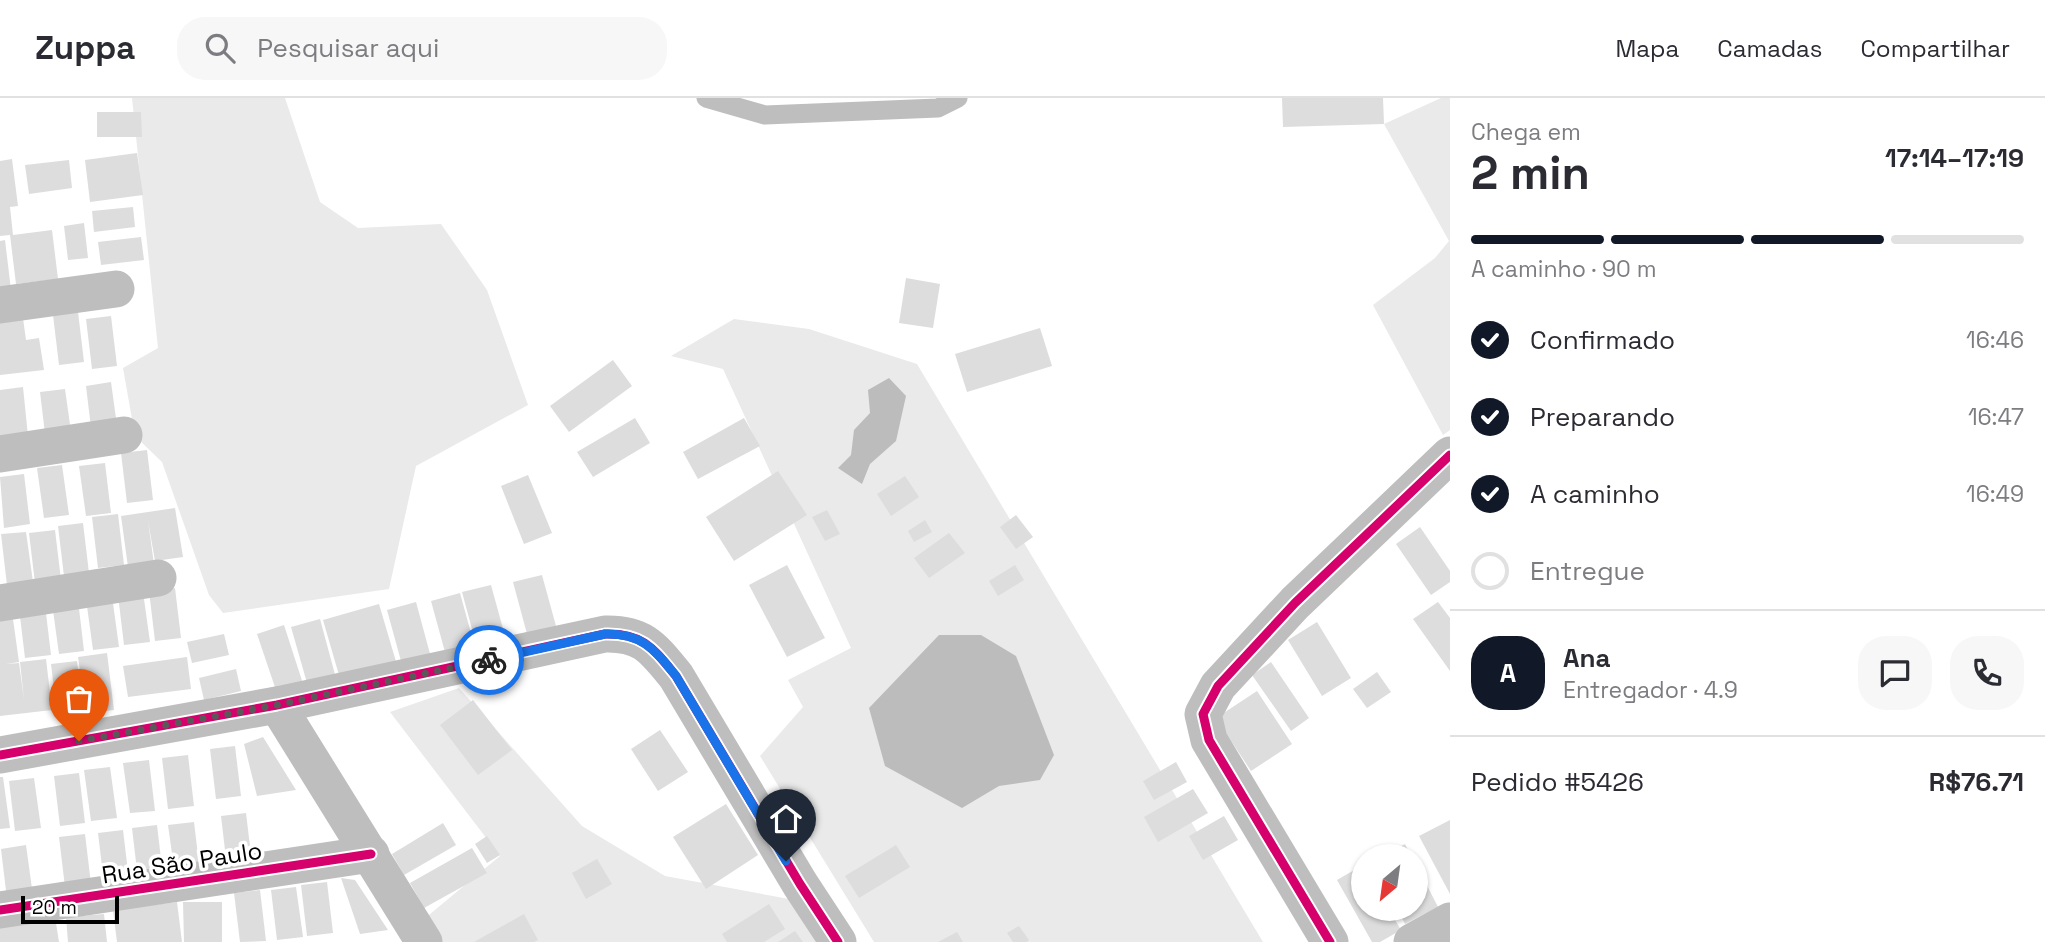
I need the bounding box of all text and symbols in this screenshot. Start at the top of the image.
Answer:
search box [177,17,667,80]
text: Zuppa [35,27,135,69]
icon: search [201,29,239,67]
text: Pesquisar aqui [257,31,439,65]
text: Mapa [1615,33,1679,64]
text: Camadas [1717,33,1822,64]
text: Compartilhar [1860,33,2010,64]
text: Chega em [1471,117,1581,147]
text: 17:14–17:19 [1885,141,2024,175]
text: 2 min [1471,144,1590,202]
text: A caminho · 90 m [1471,254,1657,284]
icon: check [1471,321,1509,359]
text: Confirmado [1530,323,1675,357]
text: 16:46 [1966,325,2024,355]
icon: check [1471,398,1509,436]
text: Preparando [1530,400,1675,434]
text: 16:47 [1968,402,2024,432]
icon: check [1471,475,1509,513]
text: A caminho [1530,477,1660,511]
text: 16:49 [1966,479,2024,509]
text: Entregue [1530,554,1645,588]
courier [454,625,524,695]
button: chat [1858,636,1932,710]
button: phone [1950,636,2024,710]
icon: bike [470,641,508,679]
text: Ana [1563,641,1611,675]
text: A [1500,656,1516,690]
pin [49,669,109,741]
text: Entregador · 4.9 [1563,675,1738,705]
icon: bag [60,680,98,718]
text: Pedido #5426 [1471,765,1644,799]
text: R$76.71 [1929,765,2024,799]
pin [756,789,816,861]
icon: home [767,800,805,838]
street label: Rua São Paulo [99,835,264,890]
north arrow [1351,844,1428,920]
map controls [1351,844,1428,921]
scale bar [21,893,119,925]
text: 20 m [32,895,77,920]

